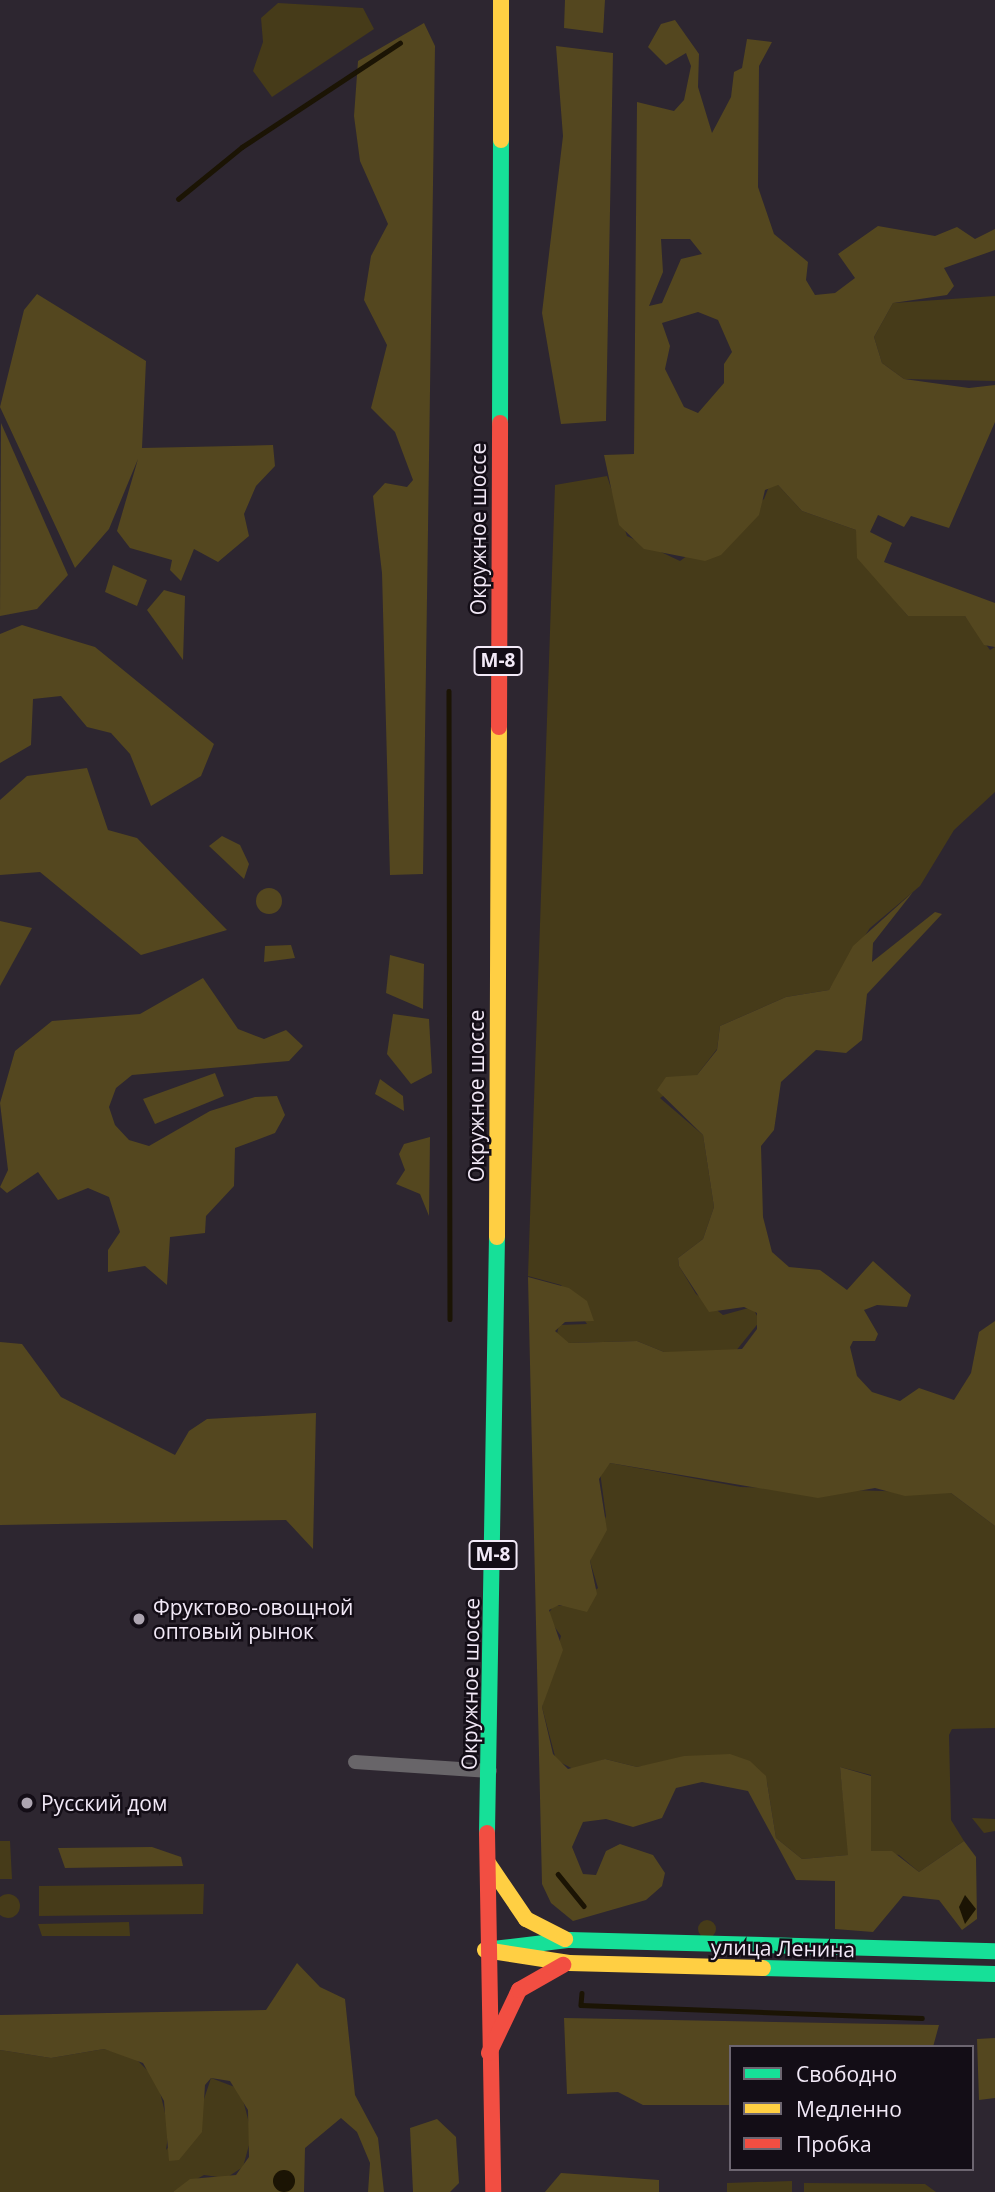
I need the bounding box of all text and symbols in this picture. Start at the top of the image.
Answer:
street label: Окружное шоссе [465,443,491,615]
road number: М-8 [474,646,522,676]
street label: Окружное шоссе [463,1010,489,1182]
road number: М-8 [468,1540,518,1570]
place label: Фруктово-овощной оптовый рынок [153,1594,353,1644]
street label: Окружное шоссе [456,1598,484,1770]
marker: Фруктово-овощной оптовый рынок [131,1611,147,1627]
place label: Русский дом [41,1790,167,1816]
marker: Русский дом [19,1795,35,1811]
street label: улица Ленина [711,1934,855,1962]
legend [729,2045,974,2171]
text: Свободно [796,2060,897,2088]
text: Медленно [796,2095,902,2123]
text: Пробка [796,2130,872,2158]

